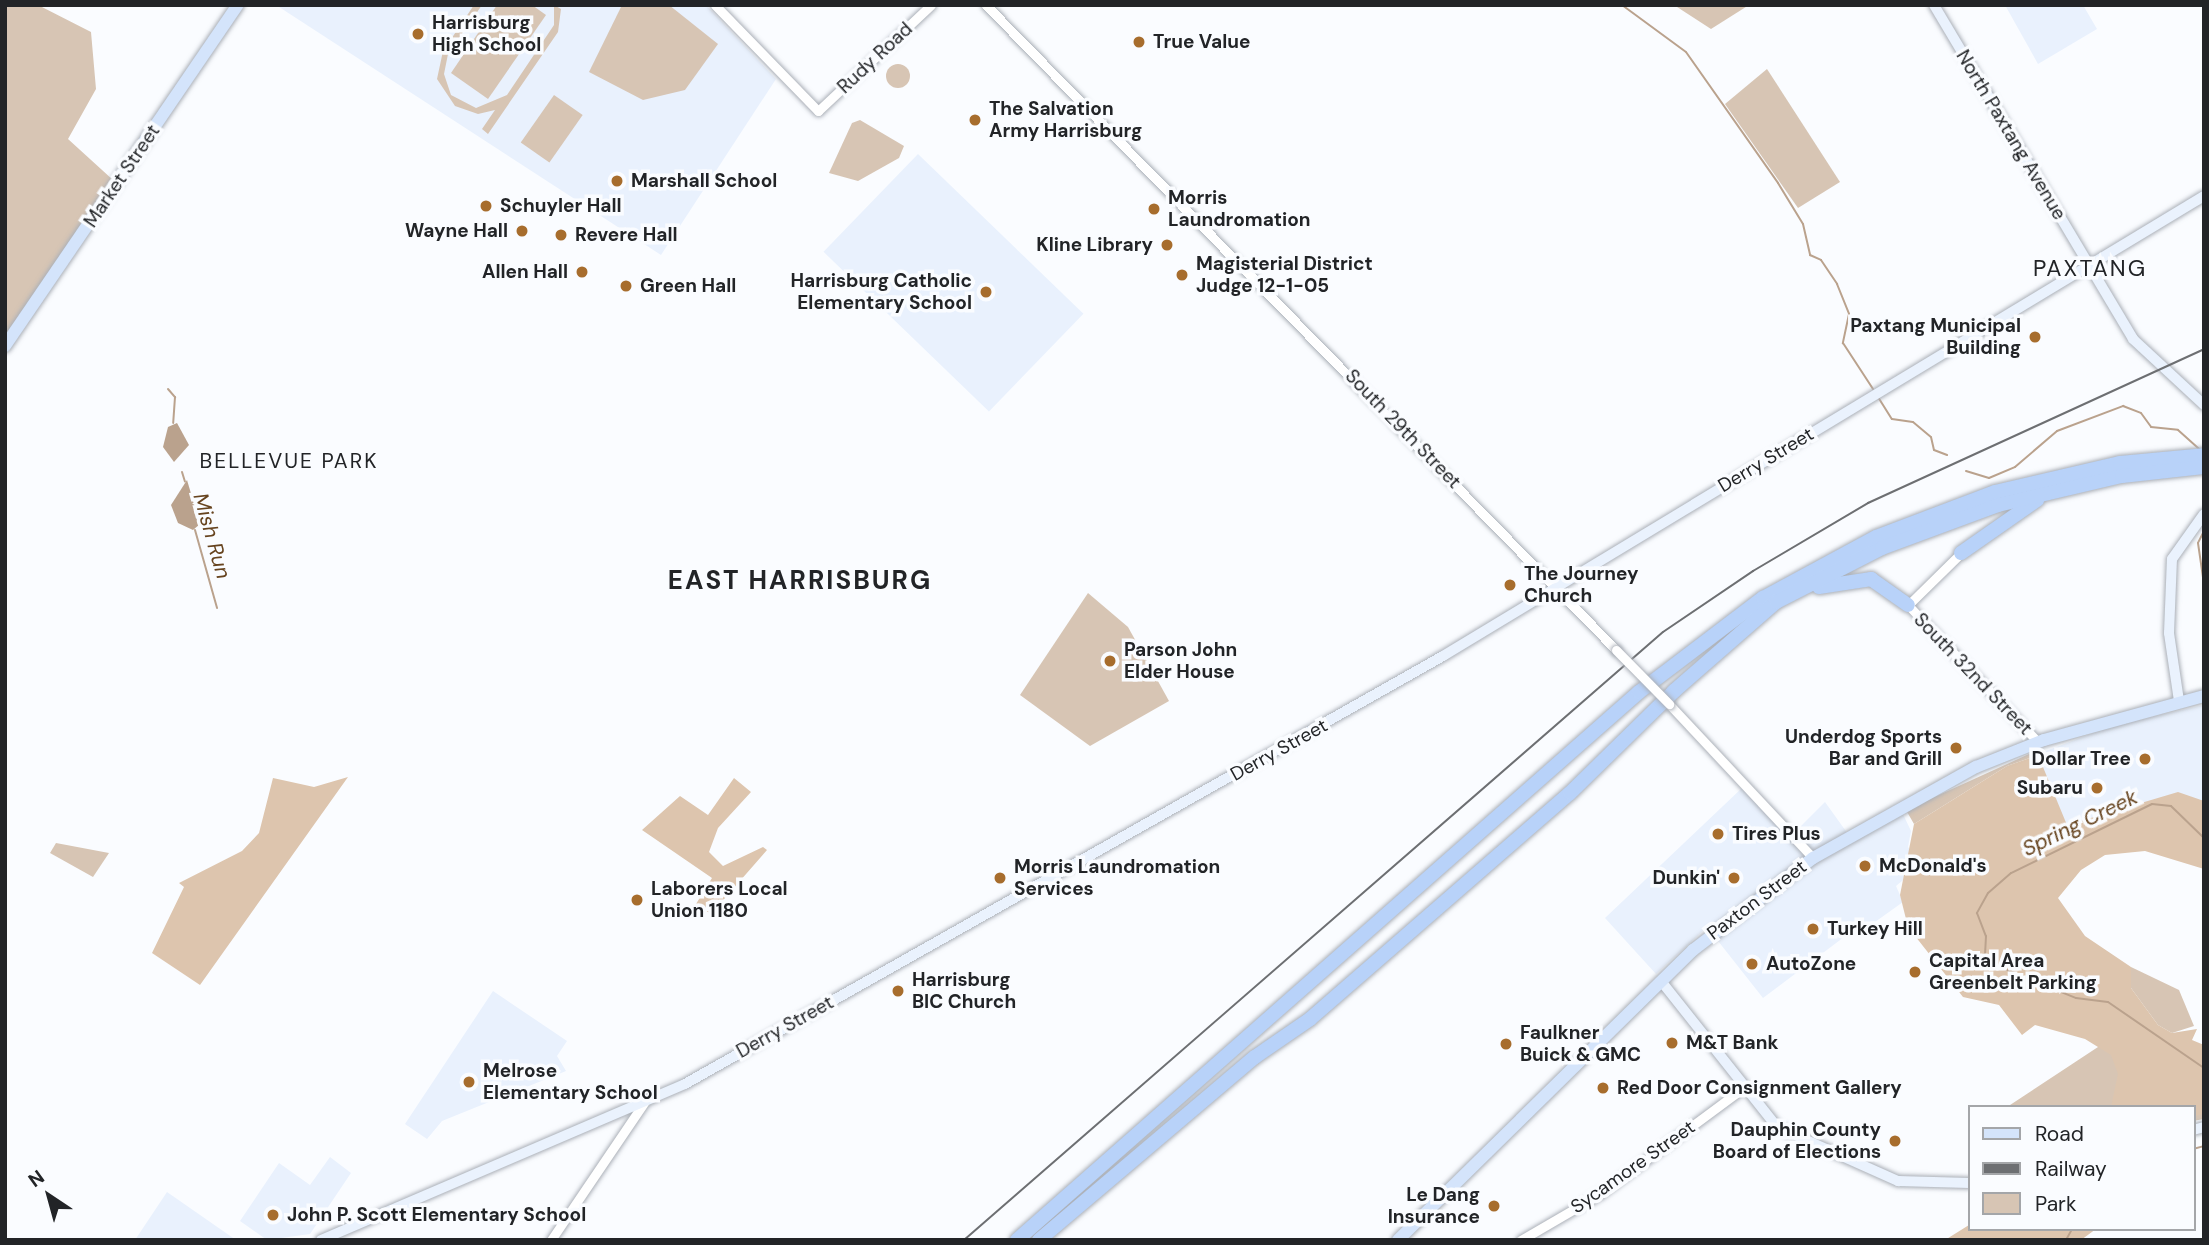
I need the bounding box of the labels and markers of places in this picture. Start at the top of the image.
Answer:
place label: Harrisburg High School [432,12,541,56]
marker: Harrisburg High School [410,26,426,42]
place label: True Value [1153,31,1250,53]
marker: True Value [1131,34,1147,50]
place label: The Salvation Army Harrisburg [989,98,1142,142]
marker: The Salvation Army Harrisburg [967,112,983,128]
place label: Marshall School [631,170,777,192]
marker: Marshall School [609,173,625,189]
place label: Morris Laundromation [1168,187,1310,231]
place label: Schuyler Hall [500,195,622,217]
marker: Schuyler Hall [478,198,494,214]
marker: Morris Laundromation [1146,201,1162,217]
place label: Wayne Hall [405,220,508,242]
marker: Wayne Hall [514,223,530,239]
place label: Revere Hall [575,224,678,246]
marker: Revere Hall [553,227,569,243]
place label: Kline Library [1036,234,1153,256]
marker: Kline Library [1159,237,1175,253]
place label: Magisterial District Judge 12-1-05 [1196,253,1373,297]
place label: Allen Hall [482,261,568,283]
marker: Allen Hall [574,264,590,280]
marker: Magisterial District Judge 12-1-05 [1174,267,1190,283]
place label: Harrisburg Catholic Elementary School [791,270,972,314]
place label: Green Hall [640,275,736,297]
marker: Green Hall [618,278,634,294]
marker: Harrisburg Catholic Elementary School [978,284,994,300]
place label: Paxtang Municipal Building [1850,315,2021,359]
marker: Paxtang Municipal Building [2027,329,2043,345]
place label: The Journey Church [1524,563,1638,607]
marker: The Journey Church [1502,577,1518,593]
place label: Parson John Elder House [1124,639,1237,683]
marker: Parson John Elder House [1102,653,1118,669]
place label: Underdog Sports Bar and Grill [1785,726,1942,770]
marker: Underdog Sports Bar and Grill [1948,740,1964,756]
place label: Dollar Tree [2032,748,2131,770]
marker: Dollar Tree [2137,751,2153,767]
place label: Subaru [2017,777,2083,799]
marker: Subaru [2089,780,2105,796]
place label: Tires Plus [1732,823,1821,845]
marker: Tires Plus [1710,826,1726,842]
place label: McDonald's [1879,855,1987,877]
place label: Morris Laundromation Services [1014,856,1220,900]
marker: McDonald's [1857,858,1873,874]
place label: Dunkin' [1652,867,1720,889]
marker: Morris Laundromation Services [992,870,1008,886]
marker: Dunkin' [1726,870,1742,886]
place label: Laborers Local Union 1180 [651,878,788,922]
marker: Laborers Local Union 1180 [629,892,645,908]
place label: Turkey Hill [1827,918,1923,940]
marker: Turkey Hill [1805,921,1821,937]
place label: Capital Area Greenbelt Parking [1929,950,2097,994]
place label: AutoZone [1766,953,1856,975]
marker: AutoZone [1744,956,1760,972]
marker: Capital Area Greenbelt Parking [1907,964,1923,980]
place label: Harrisburg BIC Church [912,969,1016,1013]
marker: Harrisburg BIC Church [890,983,906,999]
place label: Faulkner Buick & GMC [1520,1022,1641,1066]
place label: M&T Bank [1686,1032,1778,1054]
marker: M&T Bank [1664,1035,1680,1051]
marker: Faulkner Buick & GMC [1498,1036,1514,1052]
place label: Melrose Elementary School [483,1060,658,1104]
marker: Melrose Elementary School [461,1074,477,1090]
place label: Red Door Consignment Gallery [1617,1077,1902,1099]
marker: Red Door Consignment Gallery [1595,1080,1611,1096]
place label: Dauphin County Board of Elections [1713,1119,1881,1163]
marker: Dauphin County Board of Elections [1887,1133,1903,1149]
place label: Le Dang Insurance [1388,1184,1480,1228]
marker: Le Dang Insurance [1486,1198,1502,1214]
place label: John P. Scott Elementary School [287,1204,586,1226]
marker: John P. Scott Elementary School [265,1207,281,1223]

